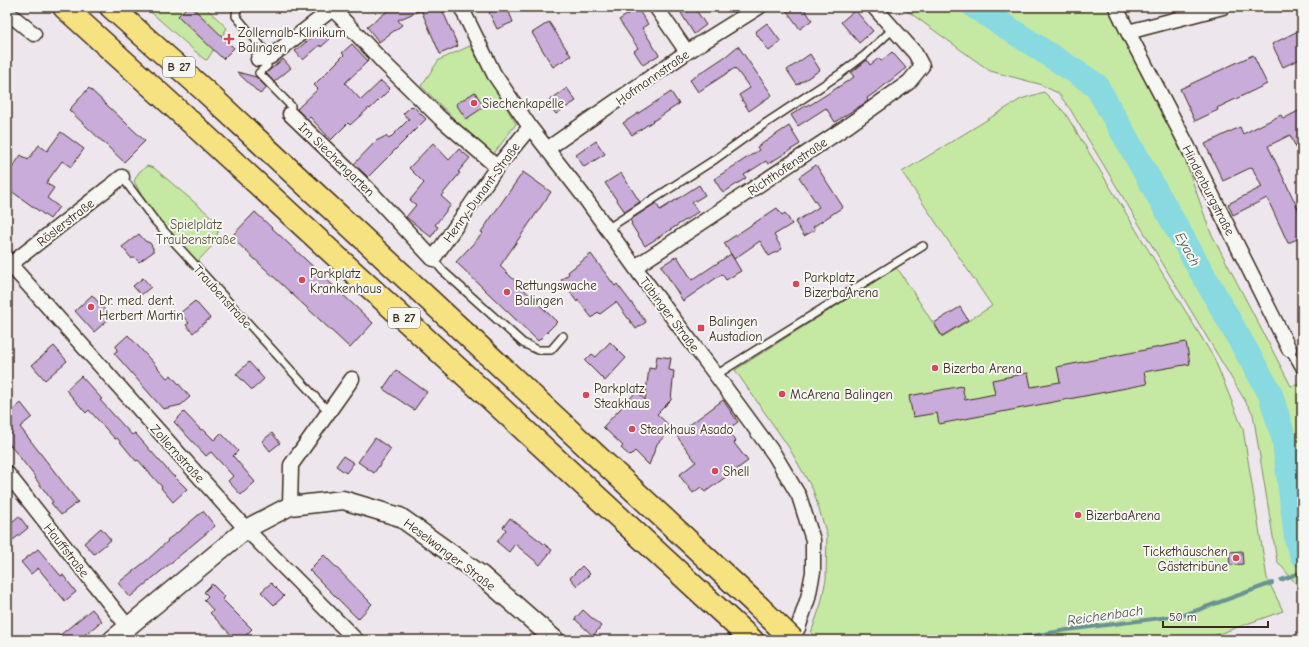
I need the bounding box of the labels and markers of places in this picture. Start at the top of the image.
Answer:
place label: Zollernalb-Klinikum Balingen [238,25,346,55]
marker: Zollernalb-Klinikum Balingen [223,33,235,45]
place label: Siechenkapelle [482,96,564,111]
marker: Siechenkapelle [469,98,479,108]
place label: Parkplatz Krankenhaus [310,266,382,296]
place label: Parkplatz BizerbaArena [804,270,879,300]
marker: Parkplatz Krankenhaus [297,275,307,285]
place label: Rettungswache Balingen [515,278,597,308]
marker: Parkplatz BizerbaArena [791,279,801,289]
marker: Rettungswache Balingen [502,287,512,297]
place label: Dr. med. dent. Herbert Martin [99,293,183,323]
marker: Dr. med. dent. Herbert Martin [86,302,96,312]
place label: Balingen Austadion [709,314,763,344]
marker: Balingen Austadion [696,323,706,333]
place label: Bizerba Arena [943,361,1022,376]
marker: Bizerba Arena [930,363,940,373]
place label: Parkplatz Steakhaus [594,381,650,411]
place label: McArena Balingen [790,387,893,402]
marker: McArena Balingen [777,389,787,399]
marker: Parkplatz Steakhaus [581,390,591,400]
place label: Steakhaus Asado [640,422,734,437]
marker: Steakhaus Asado [627,424,637,434]
place label: Shell [723,464,749,479]
marker: Shell [710,466,720,476]
place label: BizerbaArena [1086,508,1161,523]
marker: BizerbaArena [1073,510,1083,520]
place label: Tickethäuschen Gästetribüne [1143,544,1228,574]
marker: Tickethäuschen Gästetribüne [1231,553,1241,563]

